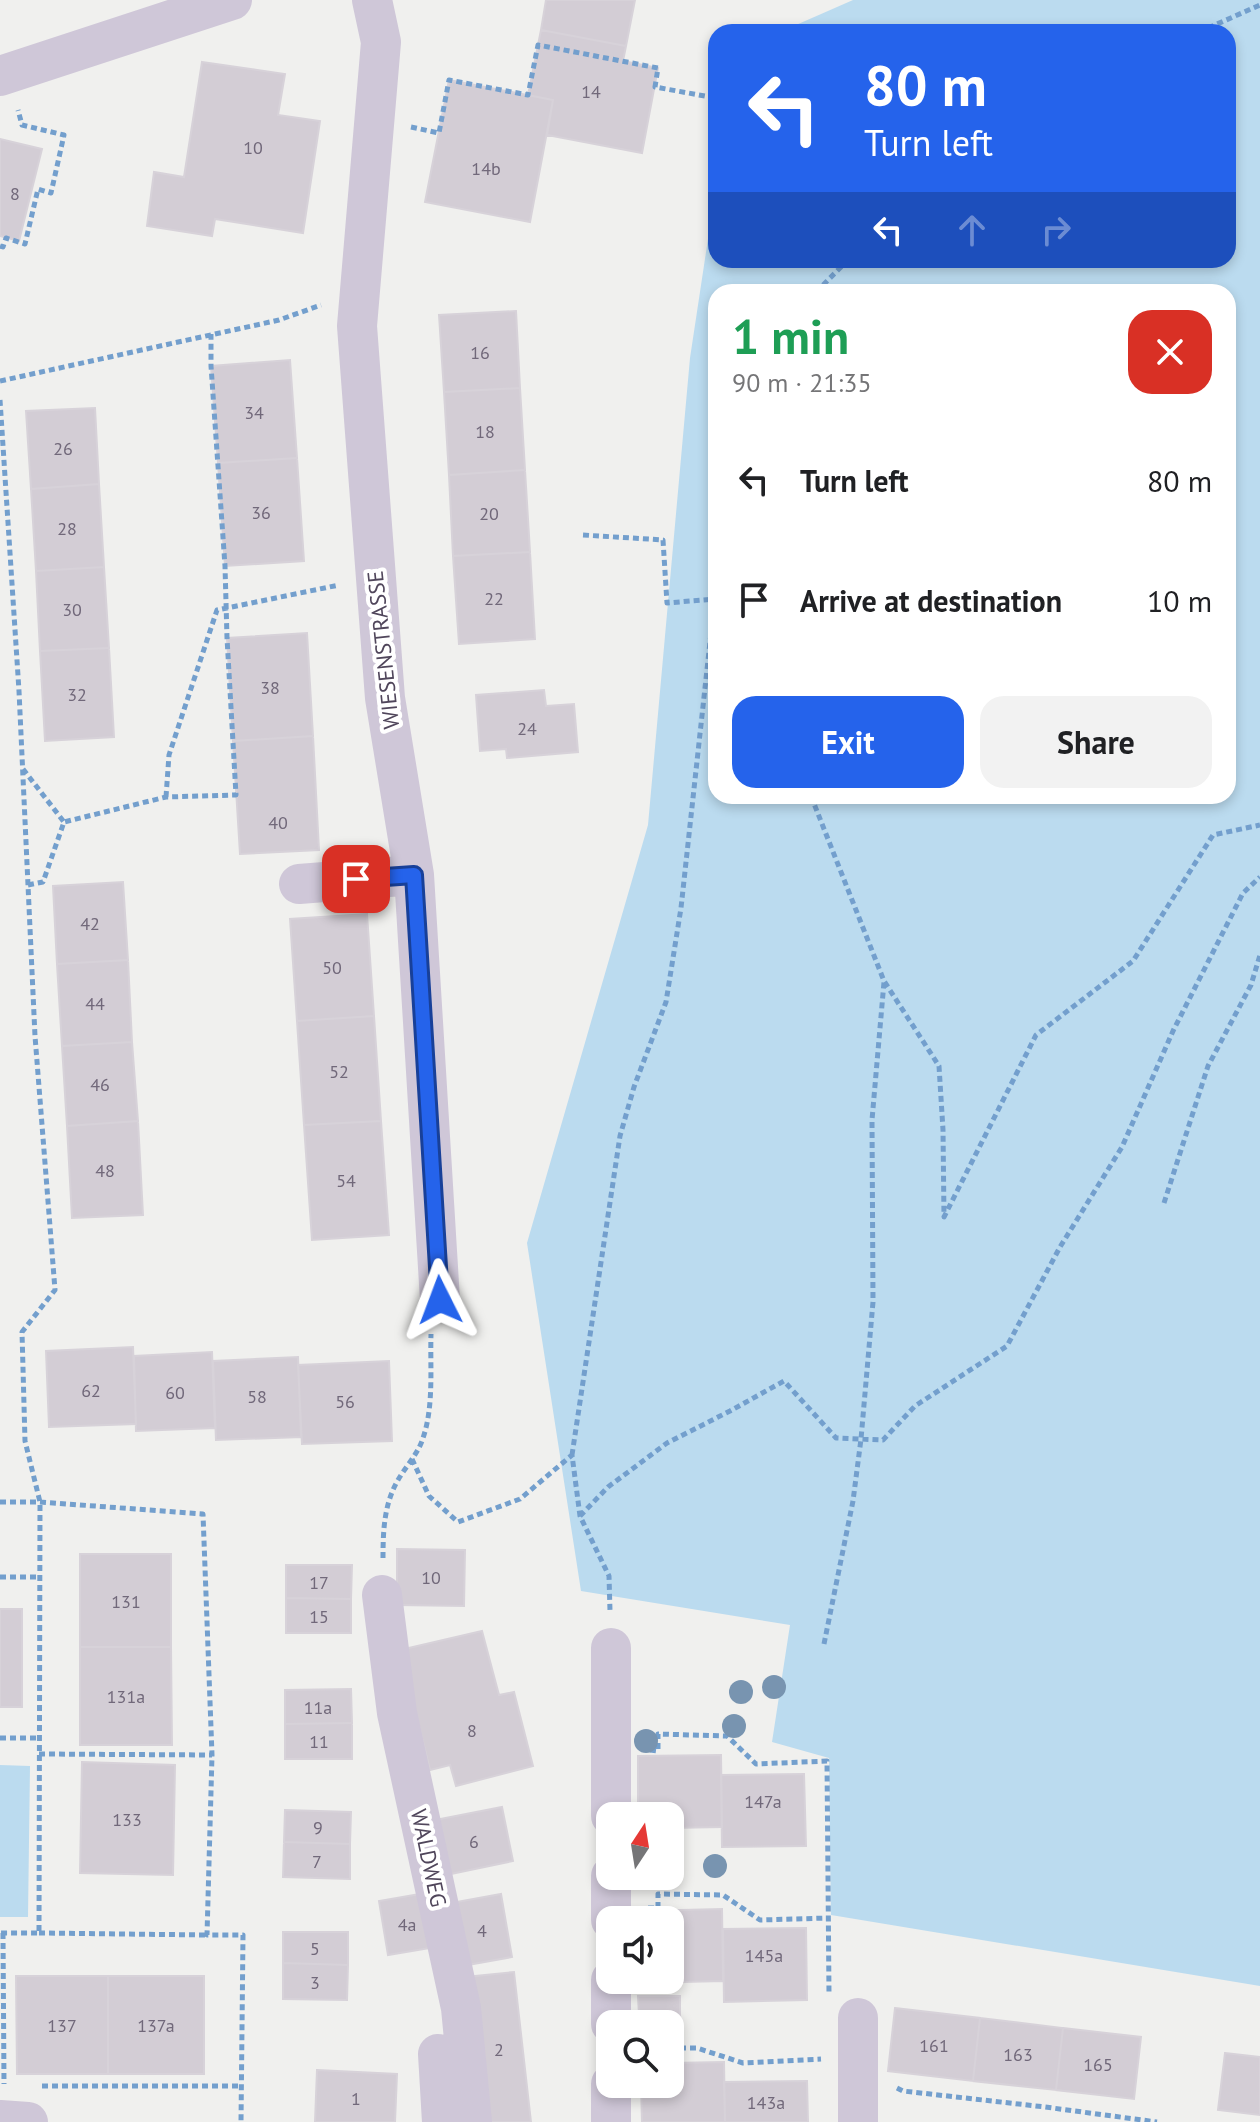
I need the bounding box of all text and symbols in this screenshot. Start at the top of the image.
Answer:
text: 80 m [864,49,987,121]
icon: left [732,56,836,160]
house number: 14 [581,80,601,103]
text: Turn left [864,119,993,166]
house number: 10 [243,136,263,159]
house number: 14b [471,157,501,180]
house number: 8 [10,182,20,205]
icon: left [866,208,910,252]
icon: ahead [950,208,994,252]
icon: right [1034,208,1078,252]
text: 1 min [732,305,849,367]
button: close [1128,310,1212,394]
house number: 16 [470,341,490,364]
text: 90 m · 21:35 [732,366,872,399]
house number: 34 [244,401,264,424]
house number: 18 [475,420,495,443]
house number: 26 [53,437,73,460]
icon: left [732,458,776,502]
text: Turn left [800,461,908,500]
text: 80 m [1147,461,1212,500]
house number: 36 [251,501,271,524]
house number: 20 [479,502,499,525]
house number: 28 [57,517,77,540]
street label: WIESENSTRASSE [361,569,405,731]
icon: arrive [732,578,776,622]
text: Arrive at destination [800,581,1062,620]
text: 10 m [1147,581,1212,620]
house number: 22 [484,587,504,610]
house number: 30 [62,598,82,621]
house number: 38 [260,676,280,699]
house number: 32 [67,683,87,706]
button: Exit [732,696,964,788]
button: Share [980,696,1212,788]
house number: 24 [517,717,537,740]
house number: 40 [268,811,288,834]
pin [322,845,390,913]
icon: arrive [334,857,378,901]
house number: 42 [80,912,100,935]
house number: 50 [322,956,342,979]
house number: 44 [85,992,105,1015]
house number: 52 [329,1060,349,1083]
house number: 46 [90,1073,110,1096]
house number: 48 [95,1159,115,1182]
house number: 54 [336,1169,356,1192]
position arrow [398,1258,482,1342]
house number: 62 [81,1379,101,1402]
house number: 60 [165,1381,185,1404]
house number: 58 [247,1385,267,1408]
house number: 56 [335,1390,355,1413]
house number: 10 [421,1566,441,1589]
house number: 17 [309,1571,329,1594]
house number: 131 [111,1590,141,1613]
house number: 15 [309,1605,329,1628]
house number: 131a [107,1685,145,1708]
house number: 11a [304,1696,332,1719]
house number: 8 [467,1719,477,1742]
house number: 11 [309,1730,329,1753]
house number: 147a [744,1790,782,1813]
north arrow [596,1802,684,1890]
map controls [596,1802,684,2098]
street label: WALDWEG [405,1807,453,1909]
house number: 133 [112,1808,142,1831]
house number: 9 [313,1816,323,1839]
house number: 6 [469,1830,479,1853]
house number: 7 [312,1850,322,1873]
button: sound [596,1906,684,1994]
house number: 4a [398,1913,416,1936]
house number: 4 [477,1919,487,1942]
house number: 5 [310,1937,320,1960]
house number: 145a [745,1944,783,1967]
house number: 3 [310,1971,320,1994]
button: search [596,2010,684,2098]
house number: 137 [47,2014,77,2037]
house number: 137a [137,2014,175,2037]
house number: 161 [919,2034,949,2057]
house number: 2 [494,2038,504,2061]
house number: 163 [1003,2043,1033,2066]
house number: 165 [1083,2053,1113,2076]
house number: 1 [351,2087,361,2110]
house number: 143a [747,2091,785,2114]

